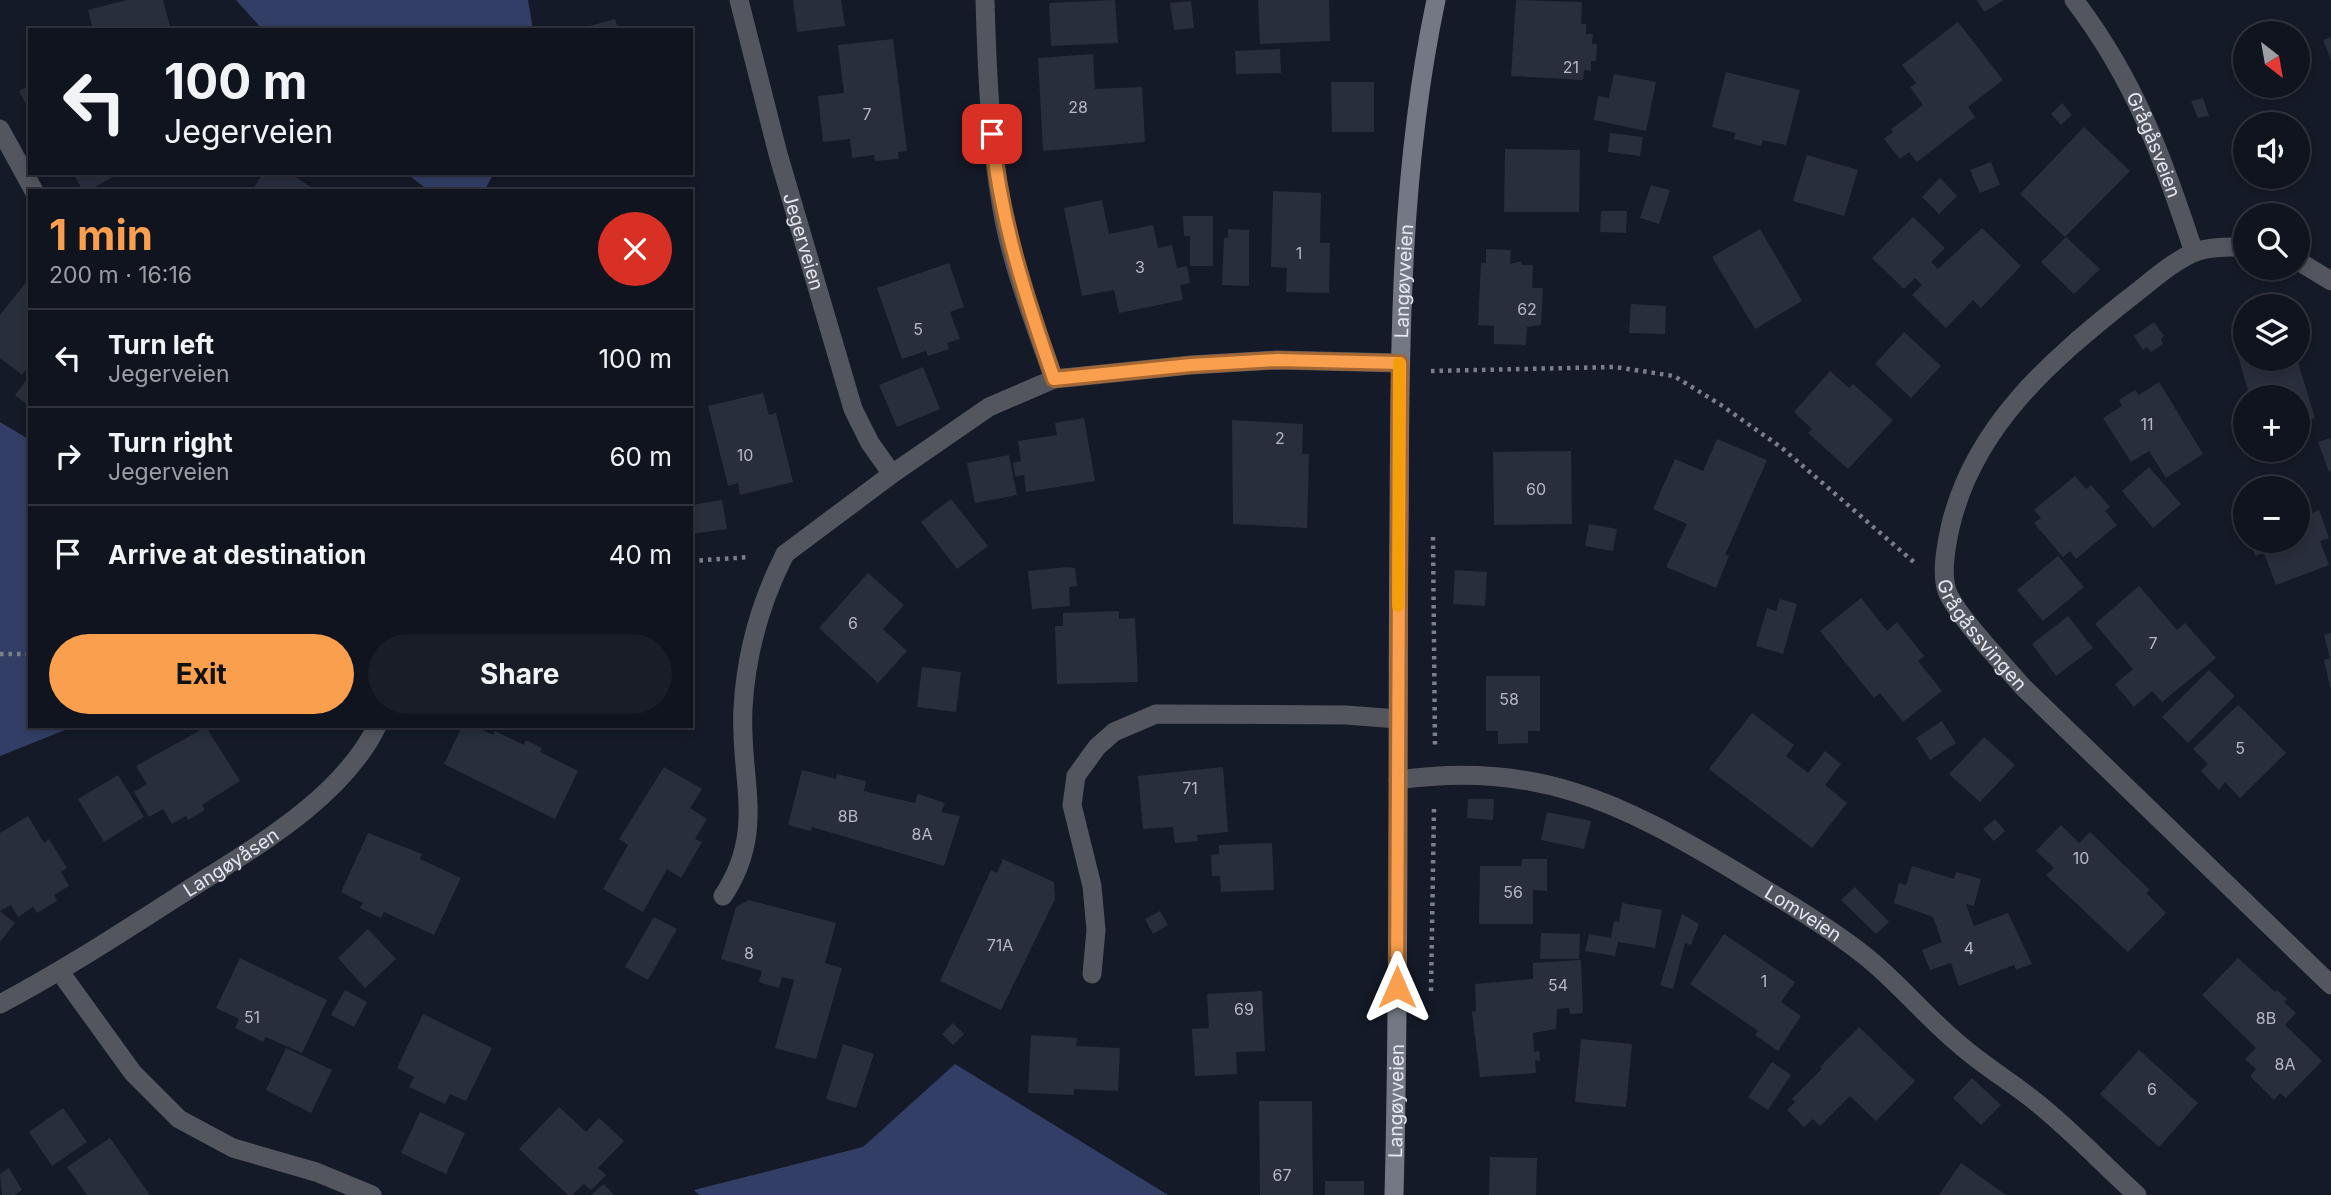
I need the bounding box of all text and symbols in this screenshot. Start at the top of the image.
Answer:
north arrow [2233,21,2310,98]
map controls [2233,21,2310,553]
text: 100 m [164,52,308,111]
icon: left [49,56,140,147]
house number: 21 [1563,57,1579,77]
street label: Grågåsveien [2121,88,2185,201]
house number: 28 [1068,97,1088,117]
house number: 7 [862,104,872,124]
pin [962,104,1022,164]
text: Jegerveien [164,112,333,151]
button: sound [2233,112,2310,189]
icon: arrive [973,115,1011,153]
street label: Jegerveien [778,190,828,293]
button: search [2233,203,2310,280]
text: 1 min [49,209,153,260]
button: close [598,212,672,286]
street label: Langøyveien [1390,223,1418,339]
house number: 1 [1296,243,1302,263]
house number: 3 [1135,257,1145,277]
text: 200 m · 16:16 [49,261,192,289]
button: layers [2233,294,2310,371]
house number: 62 [1517,299,1537,319]
house number: 5 [913,319,923,339]
text: Turn left [108,329,214,360]
icon: left [49,339,87,377]
text: 100 m [599,343,672,374]
text: Jegerveien [108,360,230,388]
button: + [2233,385,2310,462]
house number: 11 [2140,414,2154,434]
text: Turn right [108,427,233,458]
house number: 2 [1275,428,1285,448]
icon: right [49,437,87,475]
text: 60 m [609,441,672,472]
house number: 10 [737,445,753,465]
text: Jegerveien [108,458,230,486]
button: − [2233,476,2310,553]
house number: 60 [1526,479,1546,499]
icon: arrive [49,535,87,573]
text: Arrive at destination [108,539,367,570]
text: 40 m [609,539,672,570]
street label: Grågåssvingen [1932,577,2032,695]
house number: 6 [848,613,858,633]
house number: 7 [2148,633,2158,653]
button: Exit [49,634,354,714]
button: Share [368,634,672,714]
house number: 58 [1499,689,1519,709]
house number: 5 [2235,738,2245,758]
house number: 71 [1182,778,1198,798]
house number: 8B [838,806,858,826]
street label: Langøyåsen [179,823,283,902]
house number: 8A [912,824,932,844]
house number: 10 [2073,848,2089,868]
street label: Lomveien [1760,881,1846,947]
house number: 56 [1503,882,1523,902]
house number: 71A [987,935,1013,955]
house number: 4 [1964,938,1974,958]
house number: 8 [744,943,754,963]
position arrow [1360,950,1434,1024]
house number: 1 [1761,971,1767,991]
house number: 54 [1548,975,1568,995]
house number: 69 [1234,999,1254,1019]
house number: 51 [244,1007,260,1027]
house number: 8B [2256,1008,2276,1028]
street label: Langøyveien [1384,1044,1409,1158]
house number: 8A [2275,1054,2295,1074]
house number: 6 [2147,1079,2157,1099]
house number: 67 [1273,1165,1291,1185]

